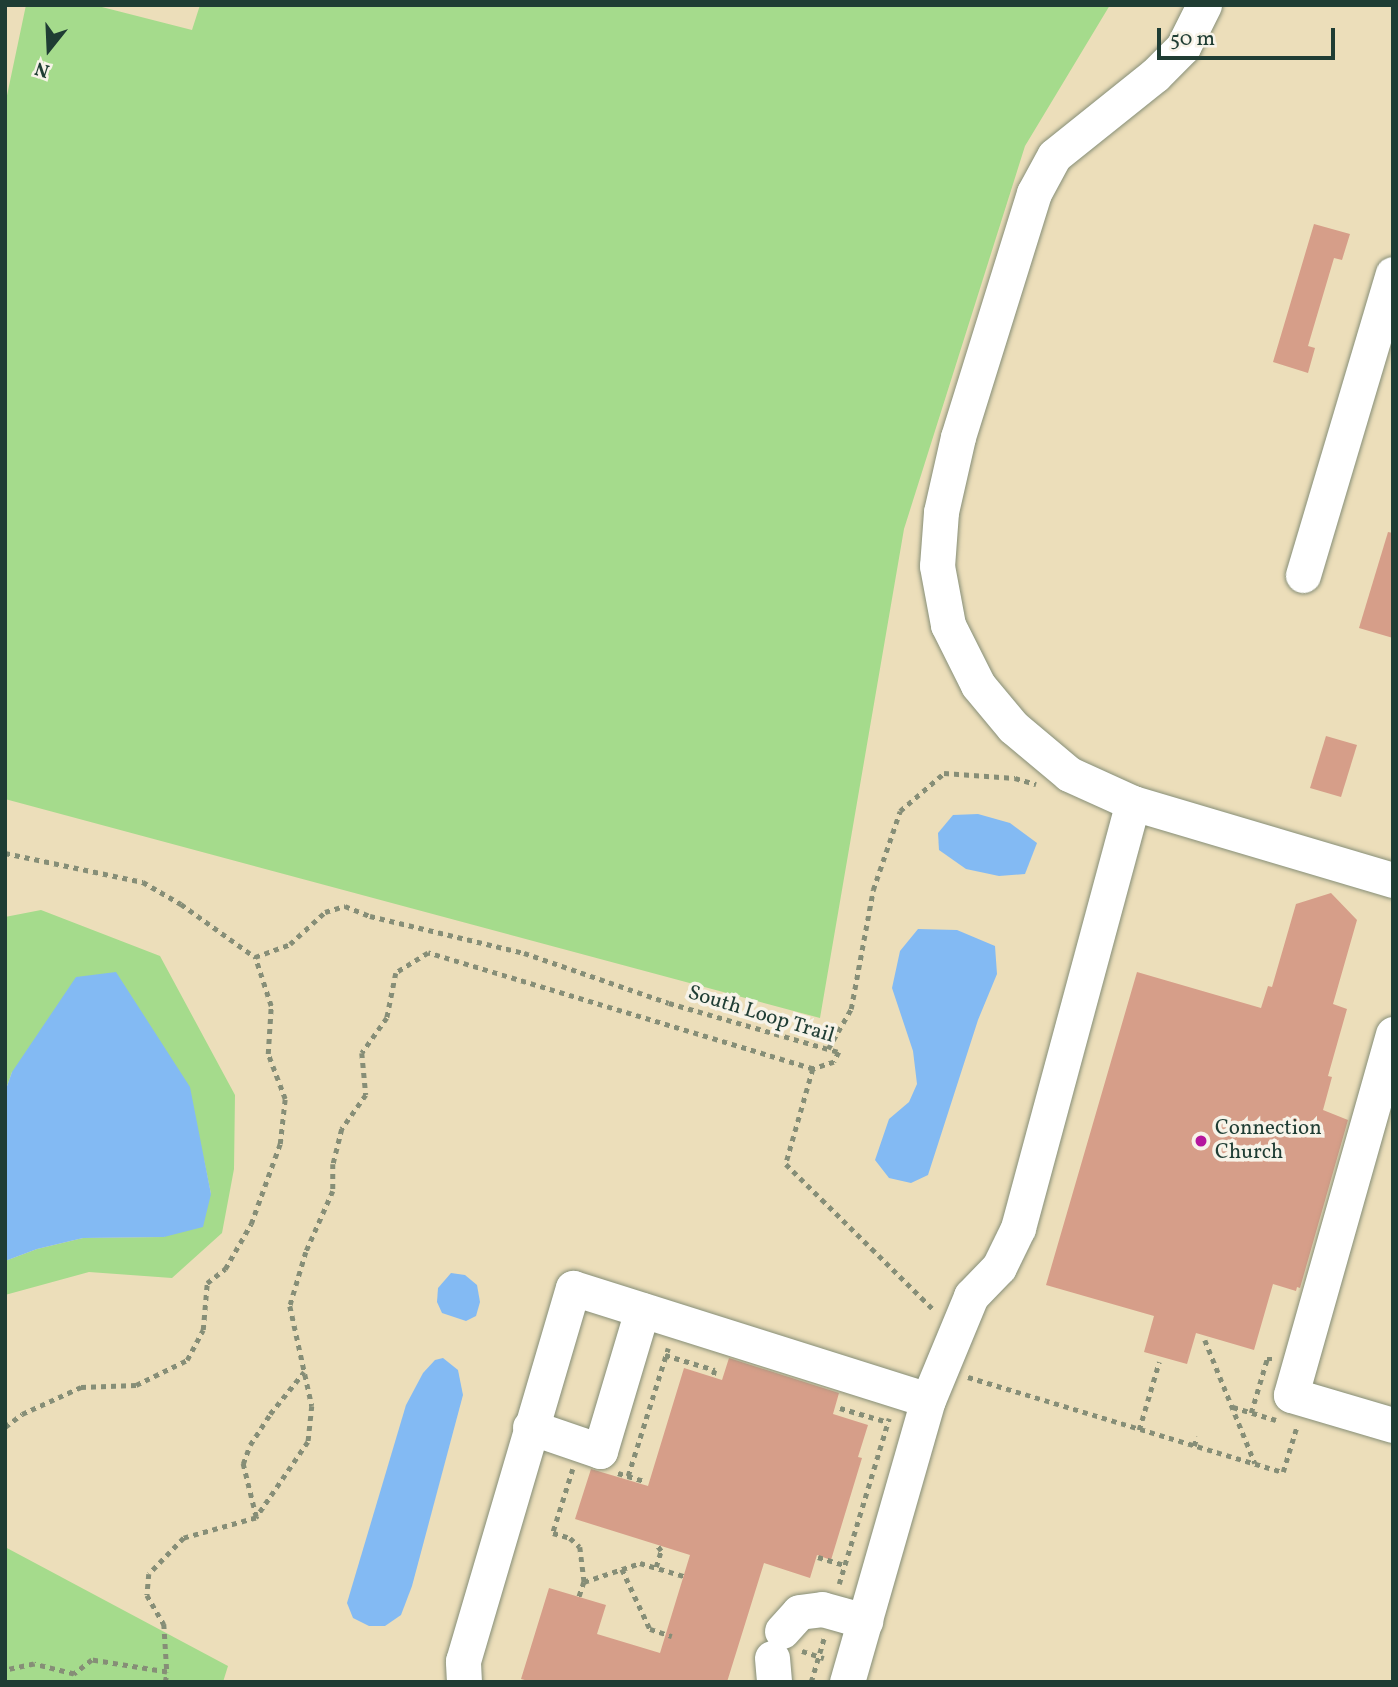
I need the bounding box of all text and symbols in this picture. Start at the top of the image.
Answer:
north arrow [14,14,84,84]
scale bar [1160,14,1338,58]
text: 50 m [1170,25,1215,54]
text: N [32,54,53,83]
street label: South Loop Trail [684,981,838,1049]
place label: Connection Church [1215,1116,1322,1166]
marker: Connection Church [1193,1133,1209,1149]

